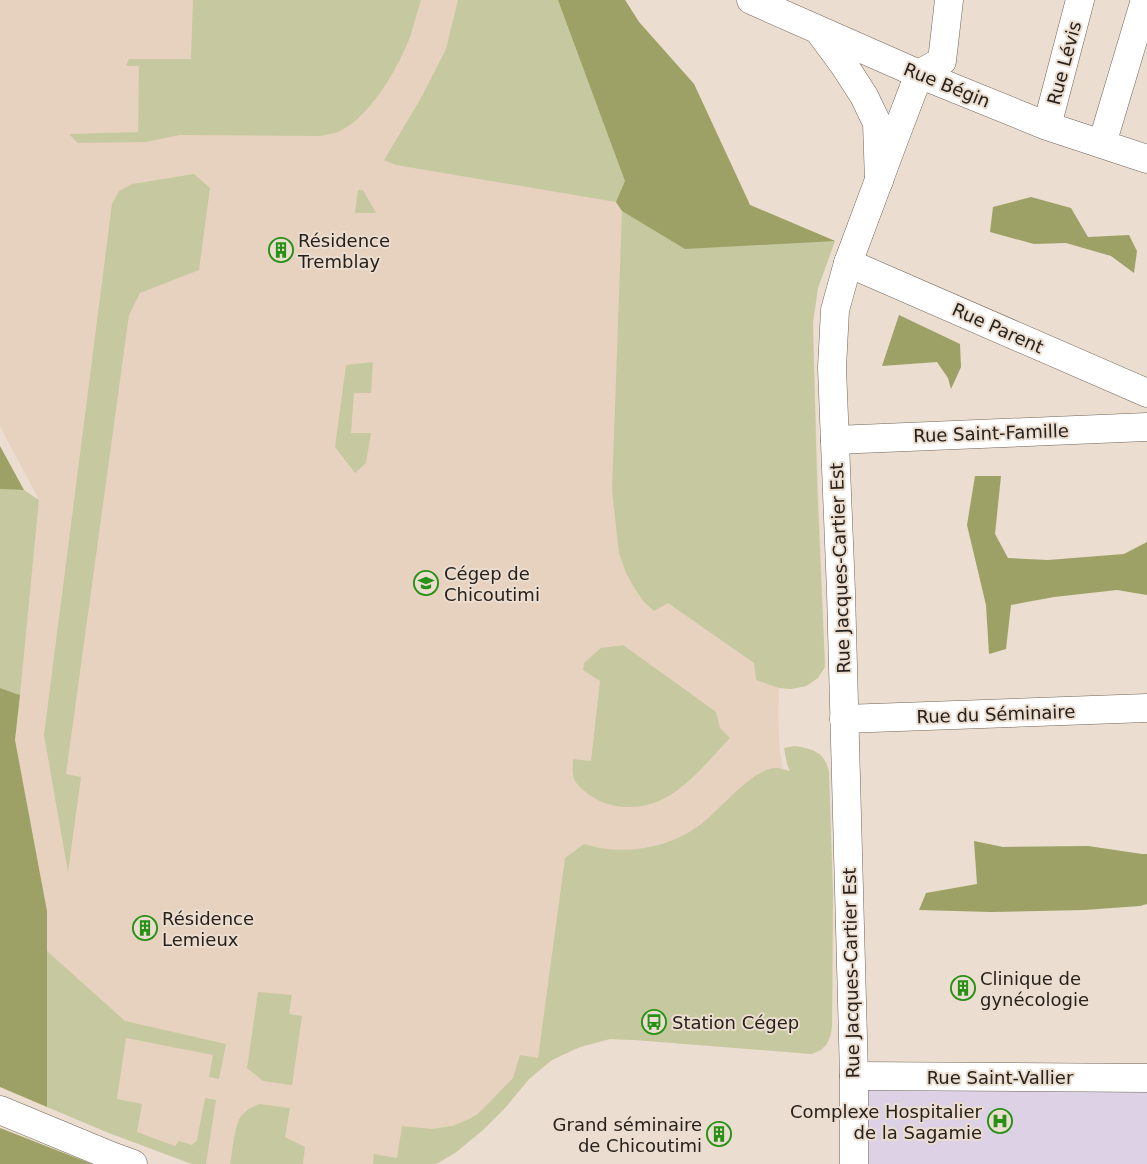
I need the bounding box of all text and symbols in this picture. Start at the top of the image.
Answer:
street label: Rue Lévis [1043,19,1085,107]
street label: Rue Bégin [901,58,993,112]
place label: Résidence Tremblay [297,230,390,272]
building icon: Résidence Tremblay [268,237,294,263]
street label: Rue Parent [949,299,1047,357]
street label: Rue Saint-Famille [913,420,1069,446]
street label: Rue Jacques-Cartier Est [826,462,854,674]
place label: Cégep de Chicoutimi [444,563,540,605]
school or university icon: Cégep de Chicoutimi [413,570,439,596]
street label: Rue du Séminaire [916,701,1076,727]
street label: Rue Jacques-Cartier Est [839,867,863,1079]
place label: Résidence Lemieux [162,908,254,950]
building icon: Résidence Lemieux [132,915,158,941]
place label: Clinique de gynécologie [980,968,1089,1010]
building icon: Clinique de gynécologie [950,975,976,1001]
bus stop icon: Station Cégep [641,1009,667,1035]
place label: Station Cégep [672,1012,799,1033]
street label: Rue Saint-Vallier [927,1067,1074,1088]
place label: Complexe Hospitalier de la Sagamie [790,1101,983,1143]
hospital icon: Complexe Hospitalier de la Sagamie [987,1108,1013,1134]
place label: Grand séminaire de Chicoutimi [553,1114,702,1156]
building icon: Grand séminaire de Chicoutimi [706,1121,732,1147]

